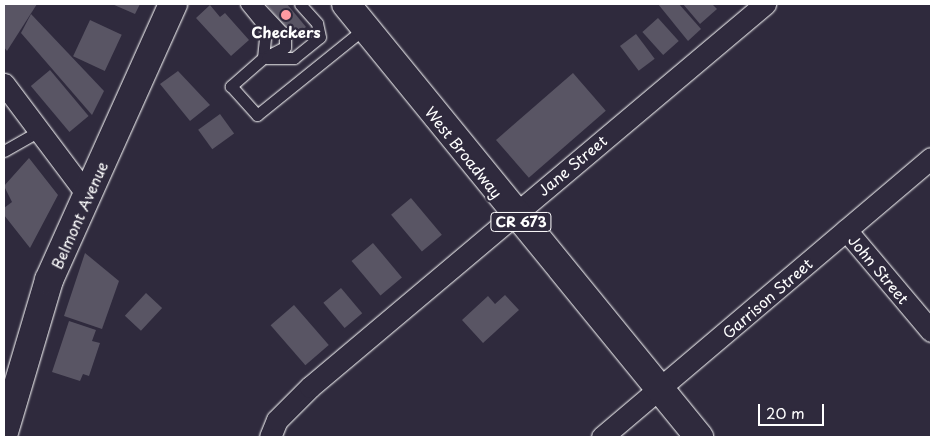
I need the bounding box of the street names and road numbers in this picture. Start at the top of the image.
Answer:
street label: West Broadway [421,102,507,202]
street label: Jane Street [534,131,610,199]
street label: Belmont Avenue [47,159,111,271]
road number: CR 673 [490,210,552,233]
street label: John Street [845,231,913,307]
street label: Garrison Street [719,254,815,342]

